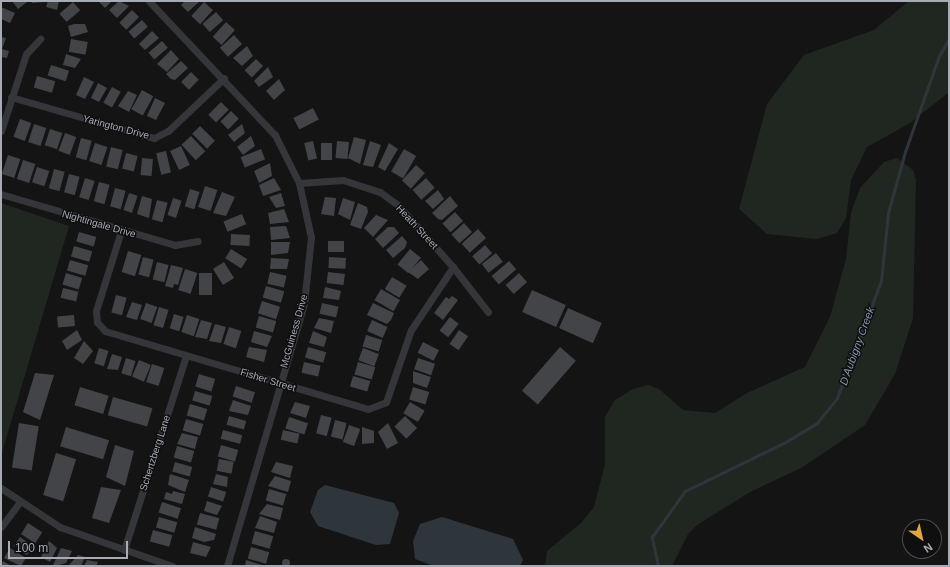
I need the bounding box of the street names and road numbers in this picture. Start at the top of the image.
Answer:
street label: Yarington Drive [82,112,150,142]
street label: Heath Street [393,202,441,252]
street label: Nightingale Drive [61,208,137,240]
street label: McGuiness Drive [278,293,310,369]
street label: Fisher Street [239,366,297,394]
street label: Schertzberg Lane [137,414,173,492]

